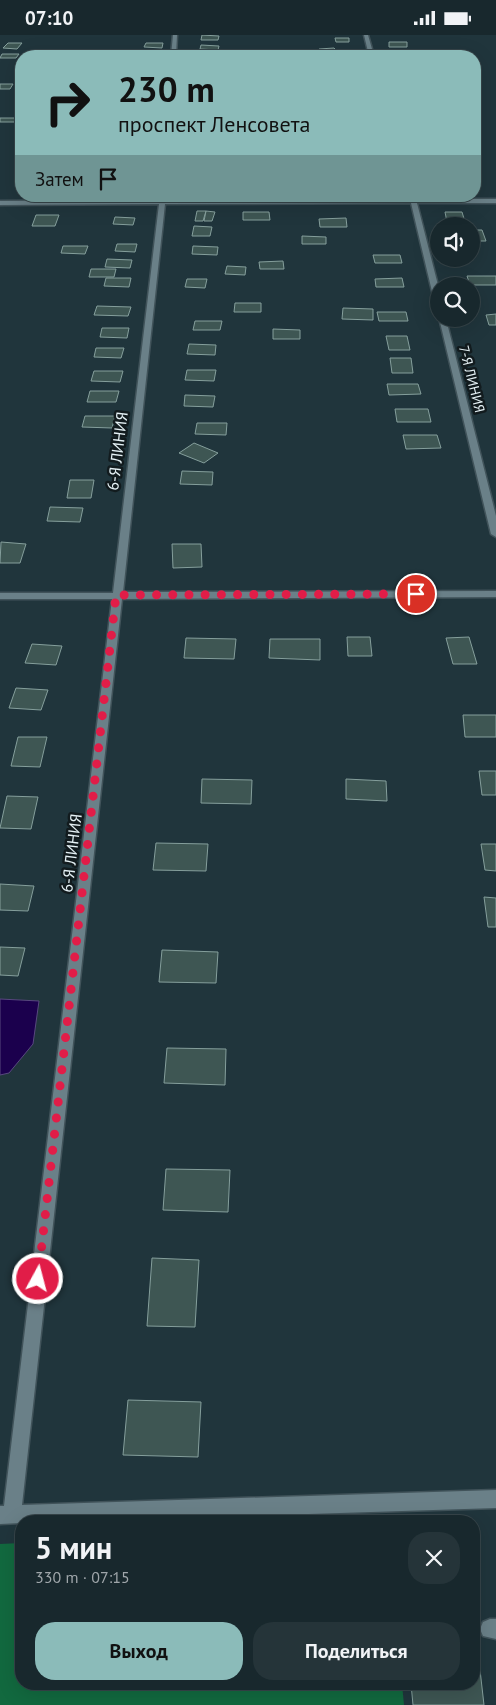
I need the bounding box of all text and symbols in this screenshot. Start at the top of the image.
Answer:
text: 07:10 [25,6,73,30]
text: 230 m [118,66,215,112]
icon: right [35,70,100,135]
text: проспект Ленсовета [118,110,310,138]
icon: arrive [94,165,122,193]
text: Затем [35,167,84,191]
map controls [430,217,480,327]
button: sound [430,217,480,267]
button: search [430,277,480,327]
street label: 7-Я ЛИНИЯ [455,344,489,414]
street label: 6-Я ЛИНИЯ [102,410,132,492]
pin [395,573,437,615]
icon: arrive [402,580,430,608]
street label: 6-Я ЛИНИЯ [56,812,86,894]
position arrow [11,1252,63,1304]
text: 5 мин [35,1528,112,1567]
button: close [408,1532,460,1584]
text: 330 m · 07:15 [35,1567,130,1587]
button: Выход [35,1622,243,1680]
button: Поделиться [253,1622,460,1680]

